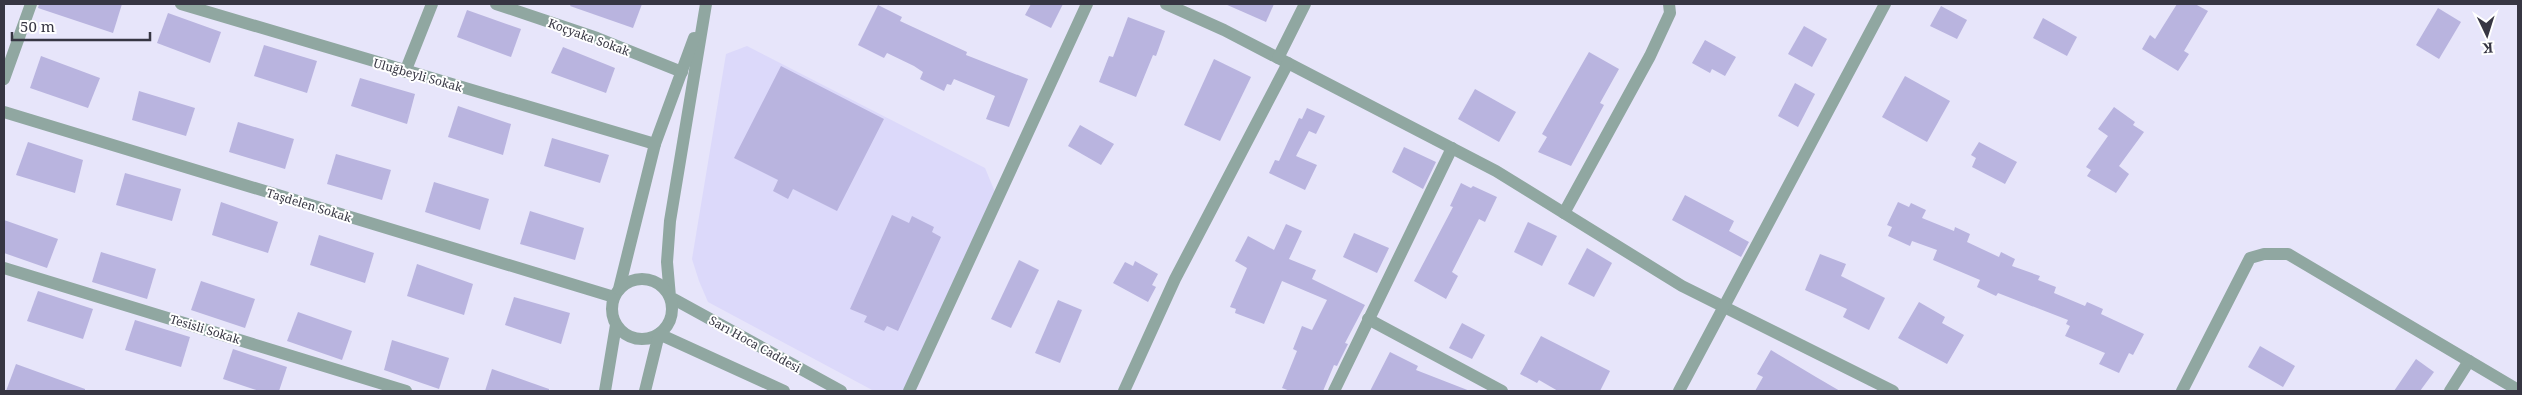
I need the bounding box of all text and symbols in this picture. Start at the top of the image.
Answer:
scale bar [12,10,150,42]
north arrow [2462,10,2512,60]
street label: Koçyaka Sokak [546,14,633,60]
text: 50 m [20,16,55,36]
text: K [2481,39,2494,58]
street label: Uluğbeyli Sokak [371,54,465,96]
street label: Taşdelen Sokak [264,184,355,226]
street label: Tesisli Sokak [168,310,243,348]
street label: Sarı Hoca Caddesi [706,312,804,376]

